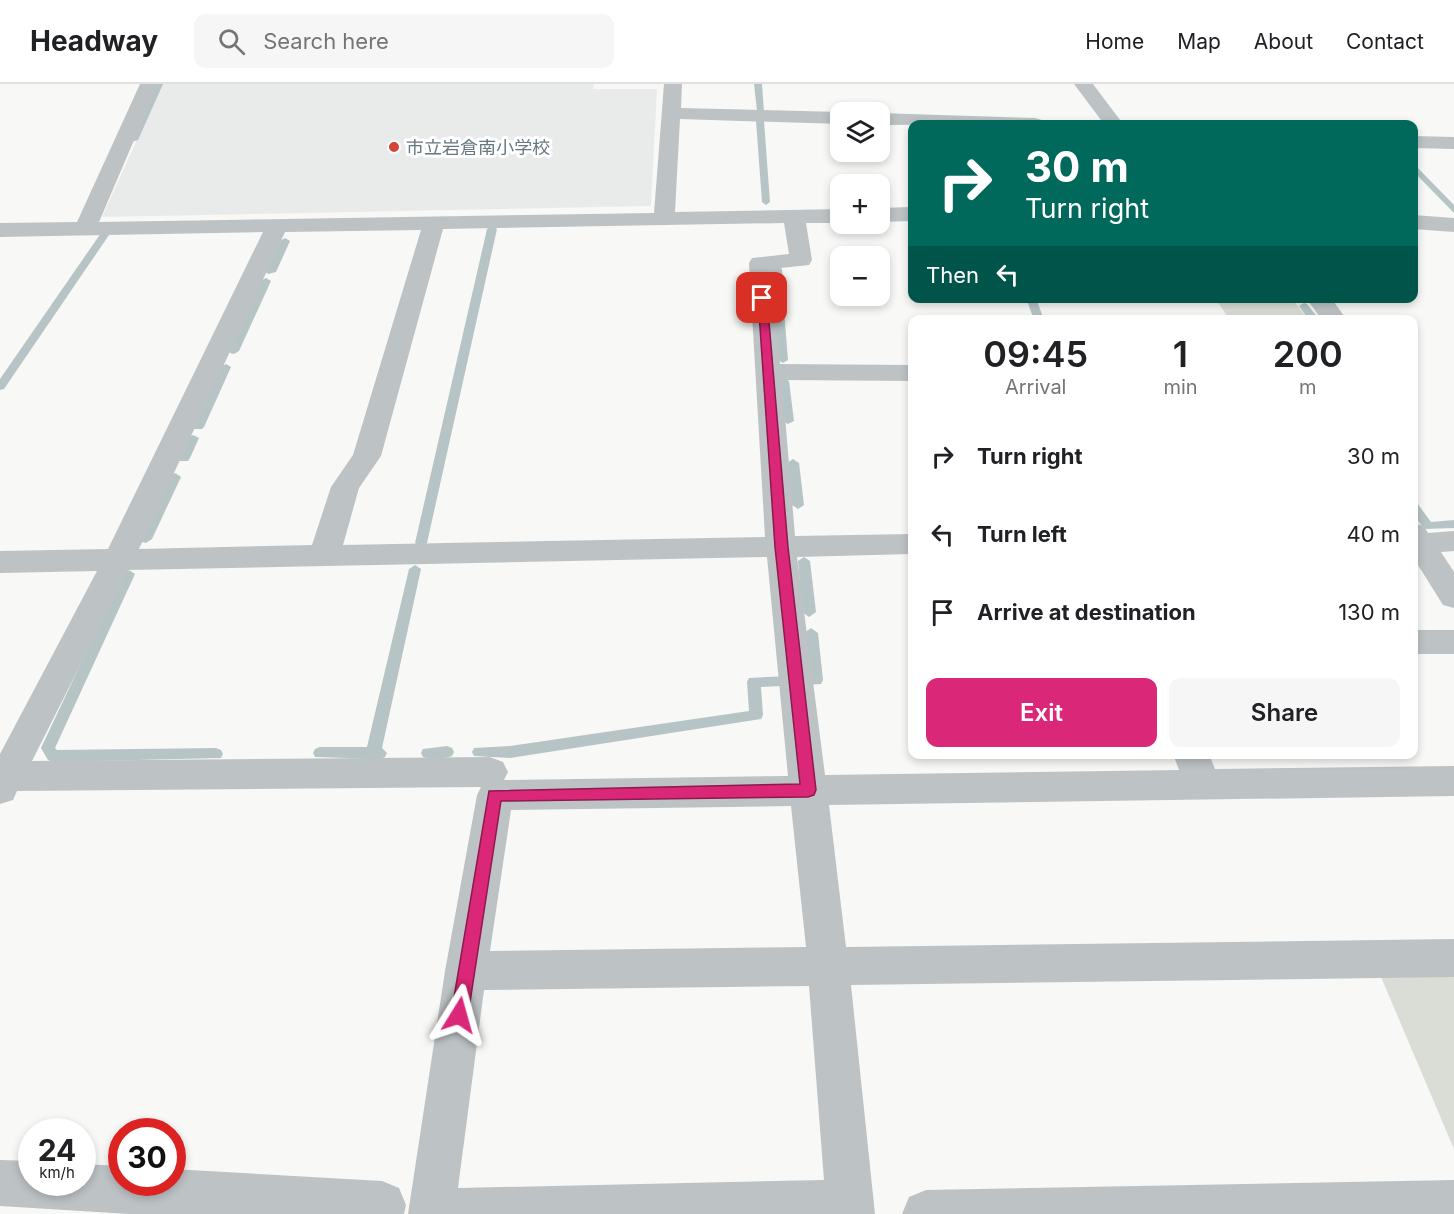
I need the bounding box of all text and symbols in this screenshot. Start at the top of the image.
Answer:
search box [194,14,614,68]
text: Headway [30,24,158,58]
icon: search [215,25,248,58]
text: Search here [263,28,389,54]
text: Home [1085,29,1144,54]
text: Map [1177,29,1221,54]
text: About [1254,29,1313,54]
text: Contact [1346,29,1424,54]
map controls [830,102,890,306]
button: layers [830,102,890,162]
place label: 市立岩倉南小学校 [406,137,550,158]
marker: 市立岩倉南小学校 [387,140,401,154]
text: 30 m [1025,141,1129,192]
icon: right [926,144,1004,222]
button: + [830,174,890,234]
text: Turn right [1025,192,1149,225]
button: − [830,246,890,306]
icon: left [991,258,1024,291]
text: Then [926,262,979,288]
pin [736,272,787,323]
icon: arrive [745,281,778,314]
text: 09:45 [983,332,1088,376]
text: 1 [1173,332,1188,376]
text: 200 [1273,332,1343,376]
text: Arrival [1005,375,1066,399]
text: min [1163,375,1198,399]
text: m [1299,375,1317,399]
icon: right [926,440,959,473]
text: Turn right [977,443,1083,469]
text: 30 m [1347,443,1400,469]
icon: left [926,518,959,551]
text: Turn left [977,521,1067,547]
text: 40 m [1346,521,1400,547]
icon: arrive [926,596,959,629]
text: Arrive at destination [977,599,1196,625]
text: 130 m [1338,599,1400,625]
button: Exit [926,678,1157,747]
button: Share [1169,678,1400,747]
position arrow [427,983,491,1047]
speed limit sign: 30 [108,1118,186,1196]
text: 24 [38,1132,76,1168]
text: km/h [39,1163,75,1182]

